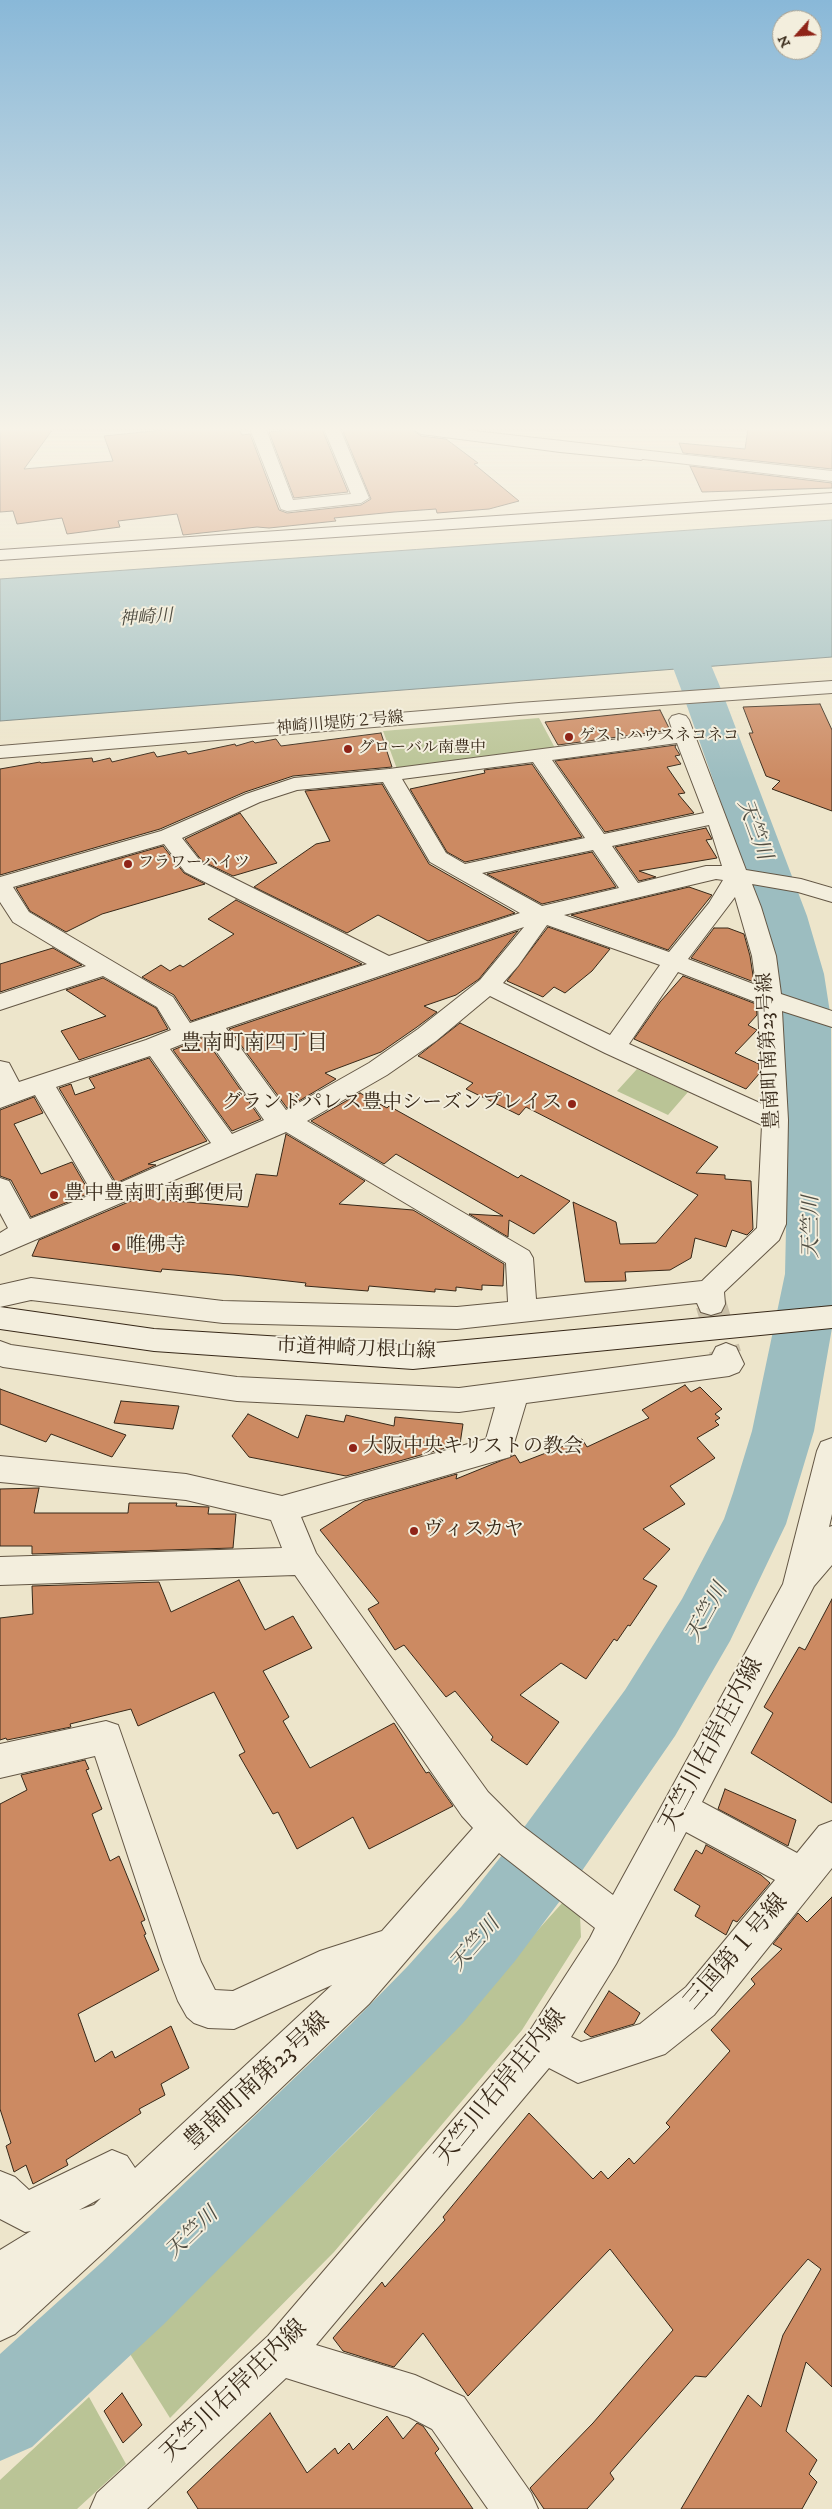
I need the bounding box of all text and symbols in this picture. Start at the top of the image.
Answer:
north arrow [772,10,822,60]
text: N [774,32,795,50]
water label: 神崎川 [118,606,174,632]
street label: 神崎川堤防２号線 [275,709,405,739]
place label: ゲストハウスネコネコ [579,727,739,747]
marker: ゲストハウスネコネコ [563,731,575,743]
place label: グローバル南豊中 [358,739,486,759]
marker: グローバル南豊中 [342,743,354,755]
water label: 天竺川 [730,796,776,864]
place label: フラワーハイツ [138,854,250,874]
marker: フラワーハイツ [122,858,134,870]
street label: 豊南町南第23号線 [754,972,786,1130]
district label: 豊南町南四丁目 [181,1032,327,1058]
place label: グランドパレス豊中シーズンプレイス [222,1092,562,1116]
marker: グランドパレス豊中シーズンプレイス [566,1098,578,1110]
place label: 豊中豊南町南郵便局 [64,1183,244,1207]
marker: 豊中豊南町南郵便局 [48,1189,60,1201]
water label: 天竺川 [800,1196,826,1258]
place label: 唯佛寺 [126,1235,186,1259]
marker: 唯佛寺 [110,1241,122,1253]
street label: 市道神崎刀根山線 [276,1335,436,1365]
place label: 大阪中央キリストの教会 [363,1436,583,1460]
marker: 大阪中央キリストの教会 [347,1442,359,1454]
place label: ヴィスカヤ [424,1519,524,1543]
marker: ヴィスカヤ [408,1525,420,1537]
water label: 天竺川 [682,1579,734,1647]
street label: 天竺川右岸庄内線 [655,1653,771,1837]
street label: 三国第１号線 [679,1889,795,2017]
water label: 天竺川 [446,1913,506,1977]
street label: 天竺川右岸庄内線 [430,2004,574,2172]
street label: 豊南町南第23号線 [179,2007,337,2157]
water label: 天竺川 [162,2203,224,2265]
street label: 天竺川右岸庄内線 [156,2315,314,2469]

